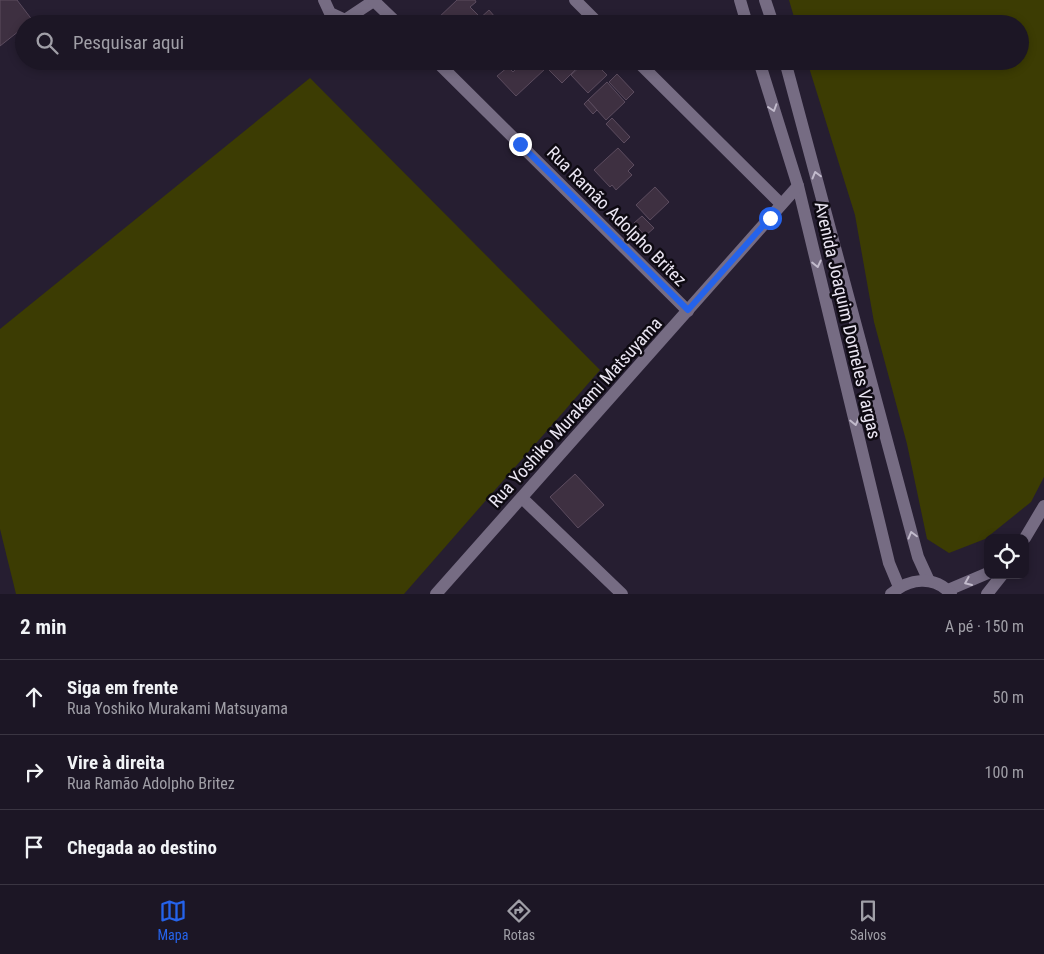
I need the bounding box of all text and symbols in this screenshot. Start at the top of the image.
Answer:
search box [15,15,1029,70]
icon: search [33,29,61,57]
text: Pesquisar aqui [73,31,184,54]
one-way arrow [767,103,777,111]
route end [509,133,532,156]
street label: Rua Ramão Adolpho Britez [543,142,691,290]
one-way arrow [811,171,822,180]
street label: Avenida Joaquim Dorneles Vargas [810,199,886,441]
route start [759,207,782,230]
one-way arrow [811,260,822,269]
street label: Rua Yoshiko Murakami Matsuyama [484,313,666,511]
one-way arrow [849,418,860,427]
one-way arrow [907,532,917,540]
map controls [984,534,1029,579]
button: locate [984,534,1029,579]
one-way arrow [964,576,973,586]
text: 2 min [20,615,67,639]
text: A pé · 150 m [945,617,1024,636]
text: Siga em frente [67,676,178,699]
icon: ahead [20,683,48,711]
text: 50 m [992,688,1024,707]
text: Rua Yoshiko Murakami Matsuyama [67,699,288,718]
text: Vire à direita [67,751,165,774]
icon: right [20,758,48,786]
text: 100 m [985,763,1024,782]
text: Rua Ramão Adolpho Britez [67,774,235,793]
icon: arrive [20,833,48,861]
text: Chegada ao destino [67,836,217,859]
tab: Mapa [157,897,188,943]
tab: Rotas [503,897,535,943]
tab: Salvos [850,897,887,943]

